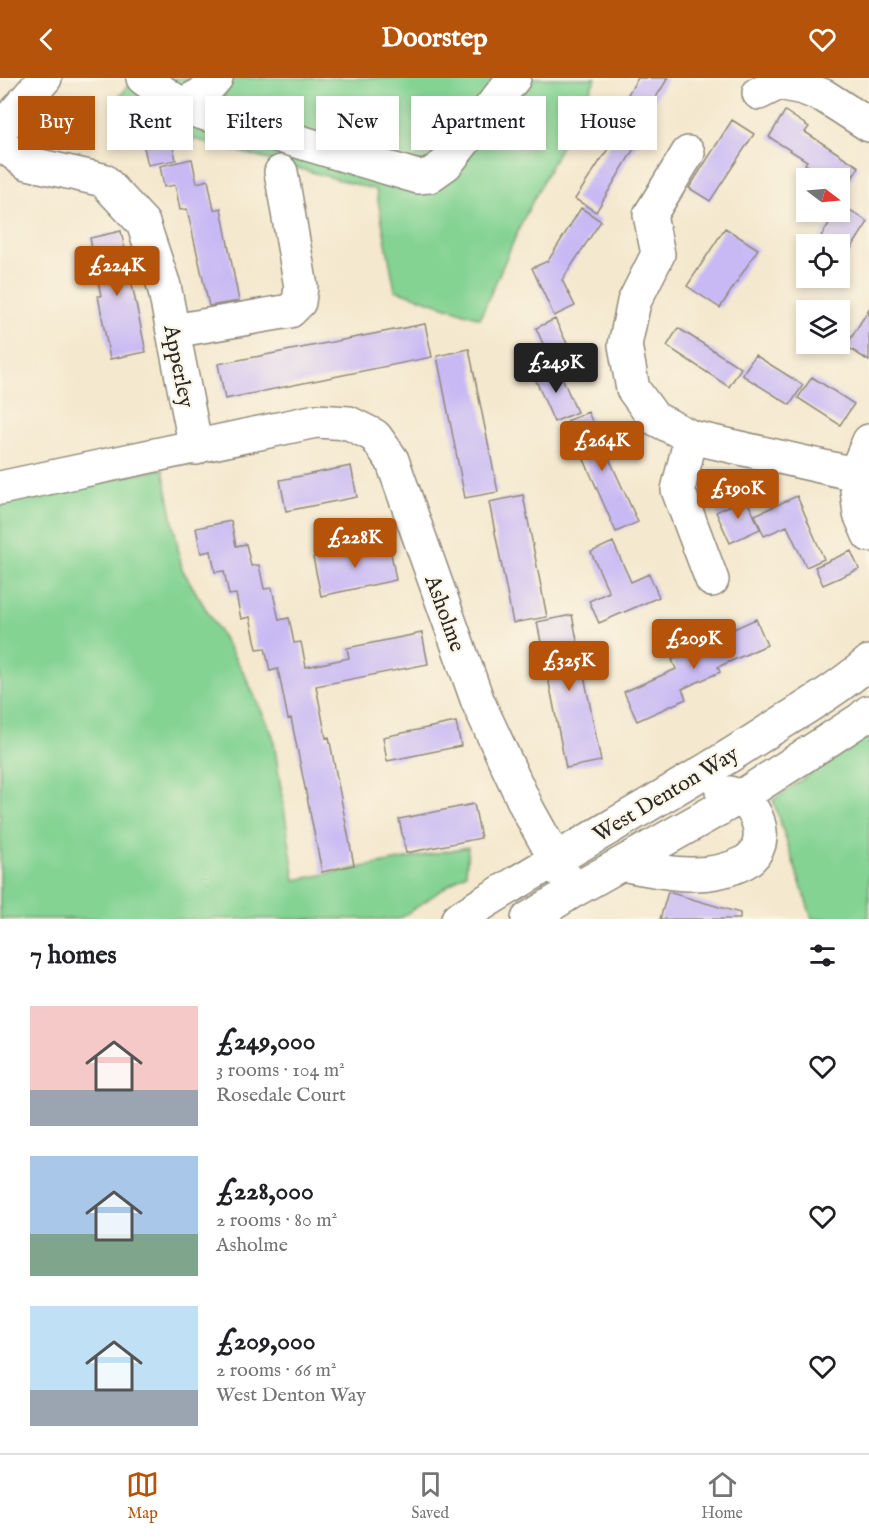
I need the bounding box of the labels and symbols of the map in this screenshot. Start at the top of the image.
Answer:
north arrow [796,168,850,222]
pin: £224K [75,246,159,297]
street label: Apperley [156,322,200,410]
pin: £249K [514,343,598,394]
pin: £264K [560,421,644,472]
pin: £190K [696,469,780,520]
pin: £228K [313,518,397,569]
street label: Asholme [417,571,471,656]
pin: £209K [652,619,736,670]
pin: £325K [527,641,611,692]
street label: West Denton Way [588,740,744,849]

